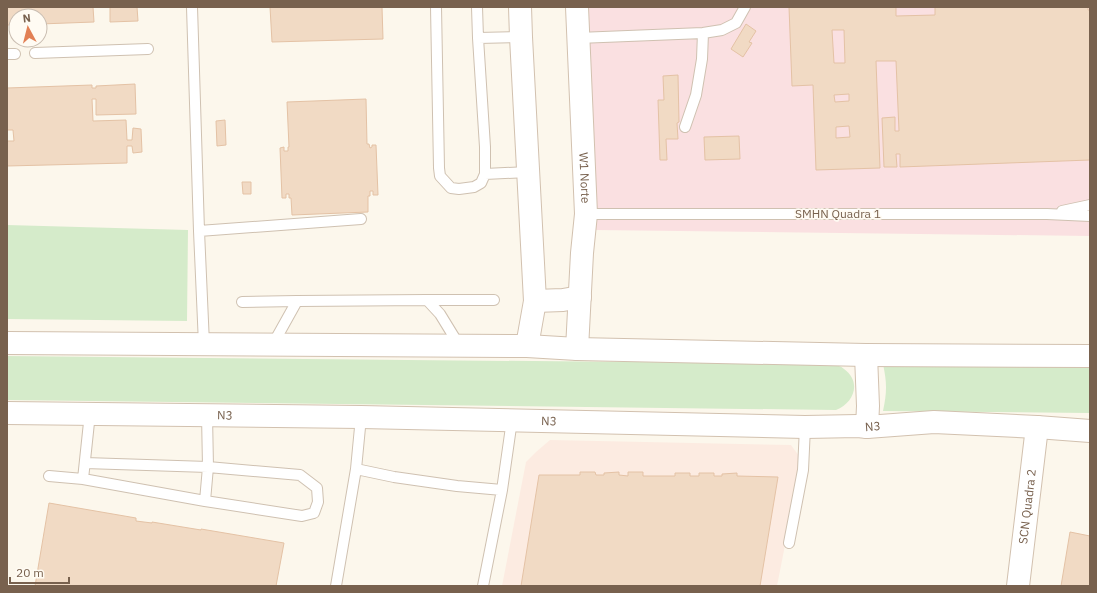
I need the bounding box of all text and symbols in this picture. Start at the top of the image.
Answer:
north arrow [8,8,48,48]
text: N [22,11,32,26]
street label: W1 Norte [576,152,594,204]
street label: SMHN Quadra 1 [795,206,881,221]
street label: N3 [217,407,233,423]
street label: N3 [541,413,557,428]
street label: N3 [864,418,881,434]
street label: SCN Quadra 2 [1015,468,1039,545]
scale bar [10,559,69,585]
text: 20 m [16,565,44,580]

